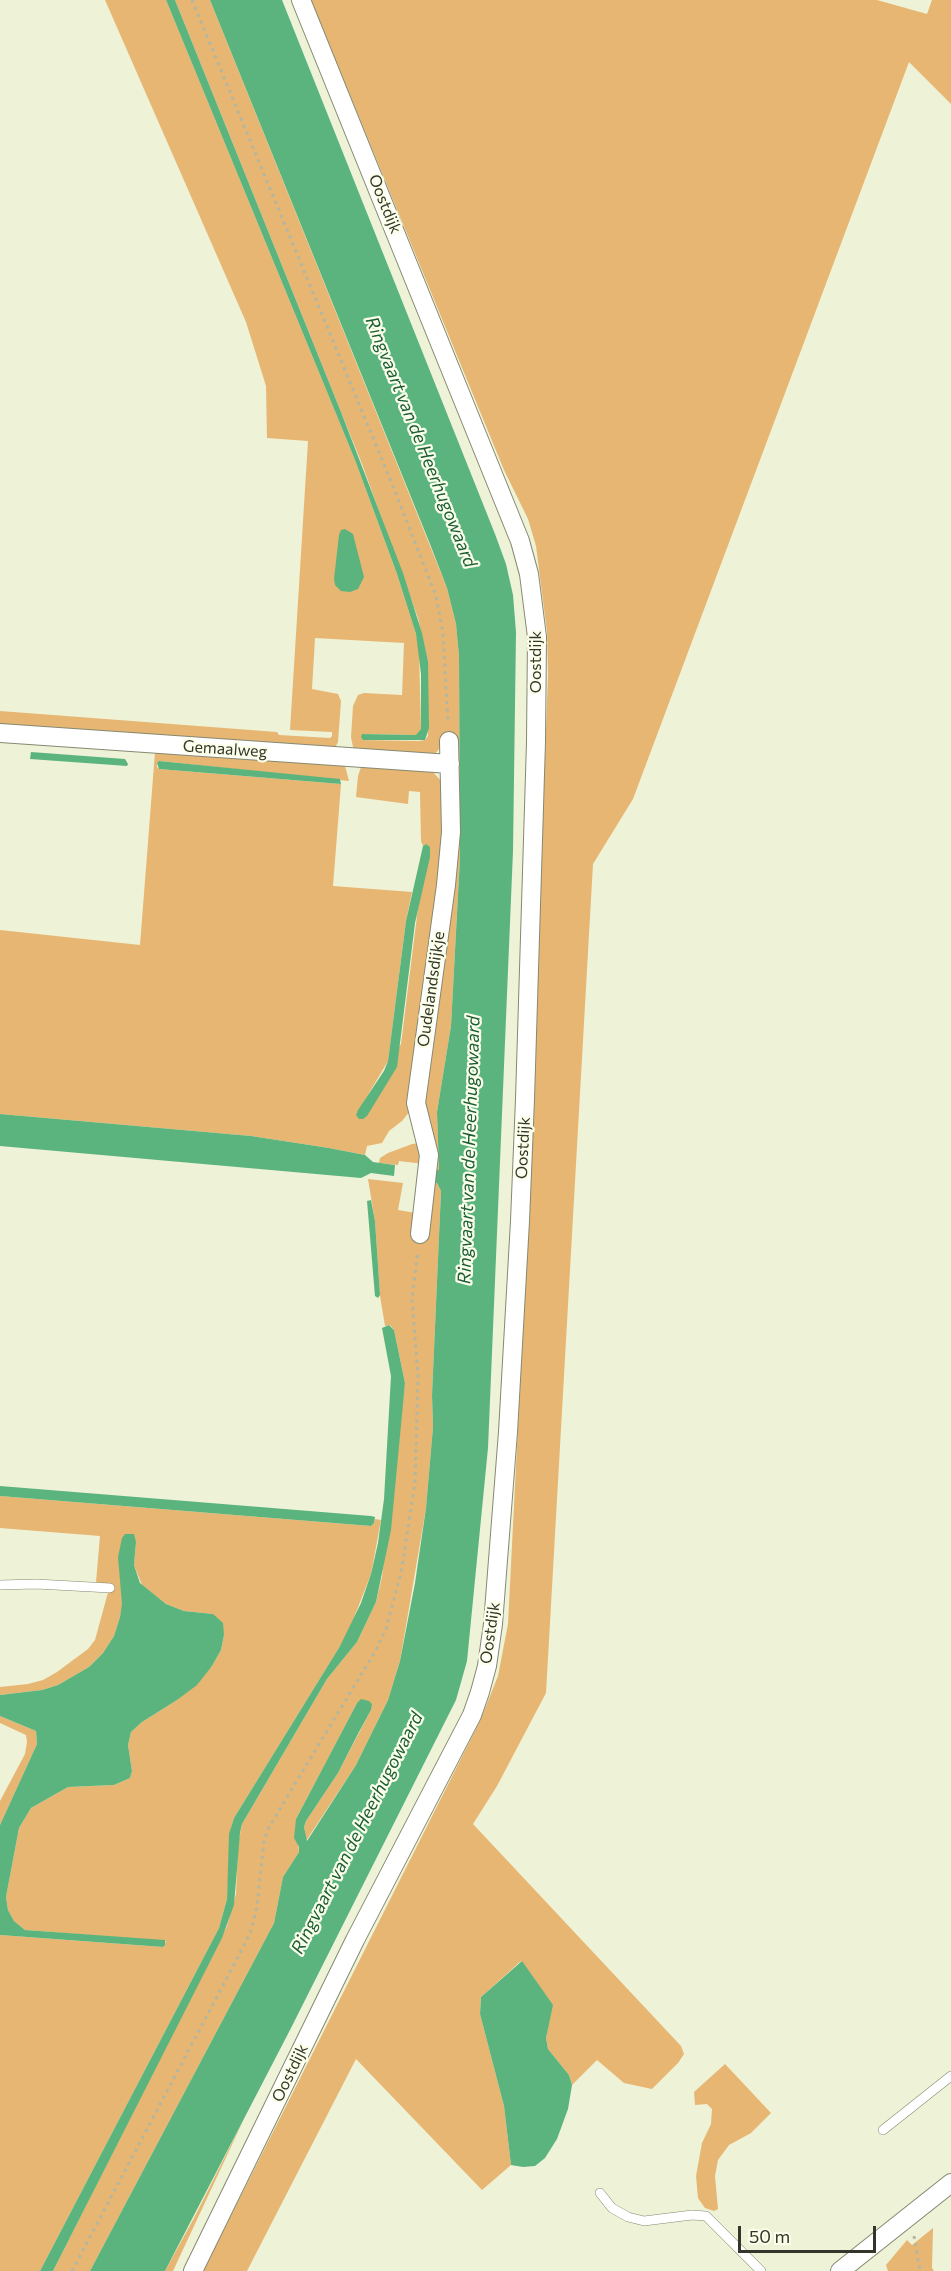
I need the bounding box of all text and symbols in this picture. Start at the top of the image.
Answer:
street label: Oostdijk [364,172,406,236]
water label: Ringvaart van de Heerhugowaard [361,314,481,570]
street label: Oostdijk [526,631,546,693]
street label: Gemaalweg [182,736,268,762]
street label: Oudelandsdijkje [413,930,449,1048]
water label: Ringvaart van de Heerhugowaard [454,1016,484,1284]
street label: Oostdijk [512,1116,534,1180]
street label: Oostdijk [476,1601,504,1665]
water label: Ringvaart van de Heerhugowaard [286,1709,428,1957]
street label: Oostdijk [268,2041,312,2105]
scale bar [741,2214,879,2252]
text: 50 m [749,2225,790,2247]

